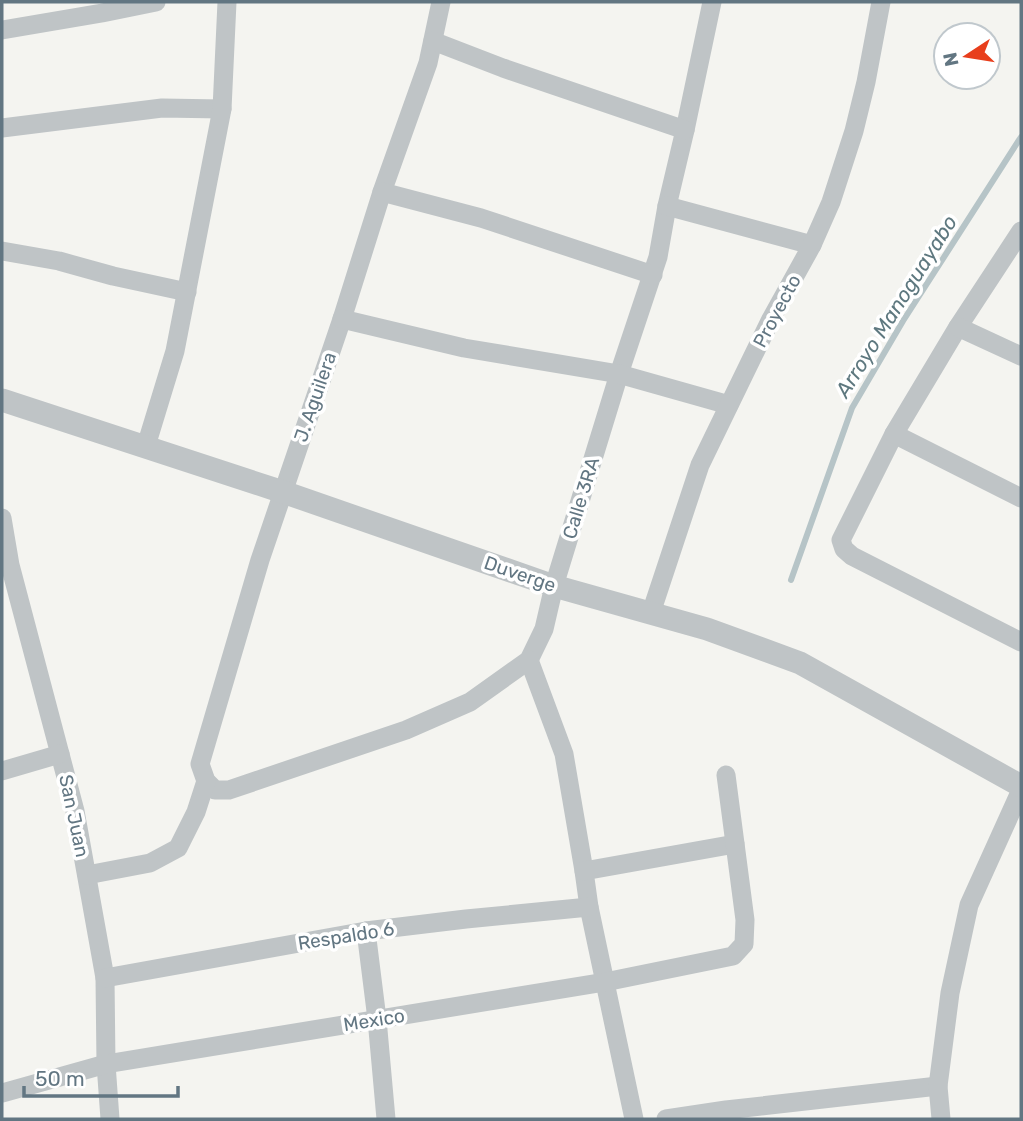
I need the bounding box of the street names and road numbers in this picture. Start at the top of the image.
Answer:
street label: Proyecto [748,271,806,351]
street label: J. Aguilera [289,349,341,445]
street label: Calle 3RA [558,454,604,542]
street label: Duverge [481,551,559,597]
street label: San Juan [54,773,94,859]
street label: Respaldo 6 [296,917,396,955]
street label: Mexico [342,1004,406,1036]

